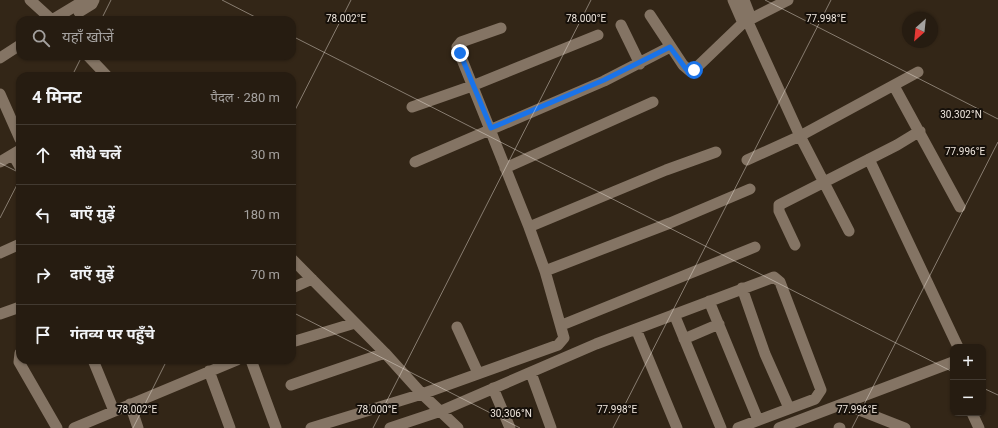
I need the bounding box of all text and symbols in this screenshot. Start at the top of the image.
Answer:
north arrow [902,12,938,48]
text: 78.002°E [326,13,366,24]
text: 78.000°E [566,13,606,24]
text: 77.998°E [806,13,846,24]
search box [16,16,296,60]
icon: search [30,27,52,49]
text: यहाँ खोजें [62,28,114,46]
route end [451,44,469,62]
route start [685,61,703,79]
text: 4 मिनट [32,87,82,107]
text: पैदल · 280 m [211,90,280,105]
text: 30.302°N [940,109,982,120]
icon: ahead [32,144,54,166]
text: सीधे चलें [70,145,121,163]
text: 77.996°E [945,146,985,157]
text: 30 m [251,147,280,162]
icon: left [32,204,54,226]
text: बाएँ मुड़ें [70,205,115,223]
text: 180 m [243,207,280,222]
icon: right [32,264,54,286]
text: दाएँ मुड़ें [70,265,114,283]
text: 70 m [251,267,280,282]
icon: arrive [32,324,54,346]
text: गंतव्य पर पहुँचे [70,325,155,343]
map controls [950,344,986,416]
button: + [950,344,986,380]
button: − [950,380,986,416]
text: 78.002°E [117,404,157,415]
text: 78.000°E [357,404,397,415]
text: 77.998°E [597,404,637,415]
text: 77.996°E [837,404,877,415]
text: 30.306°N [490,408,532,419]

